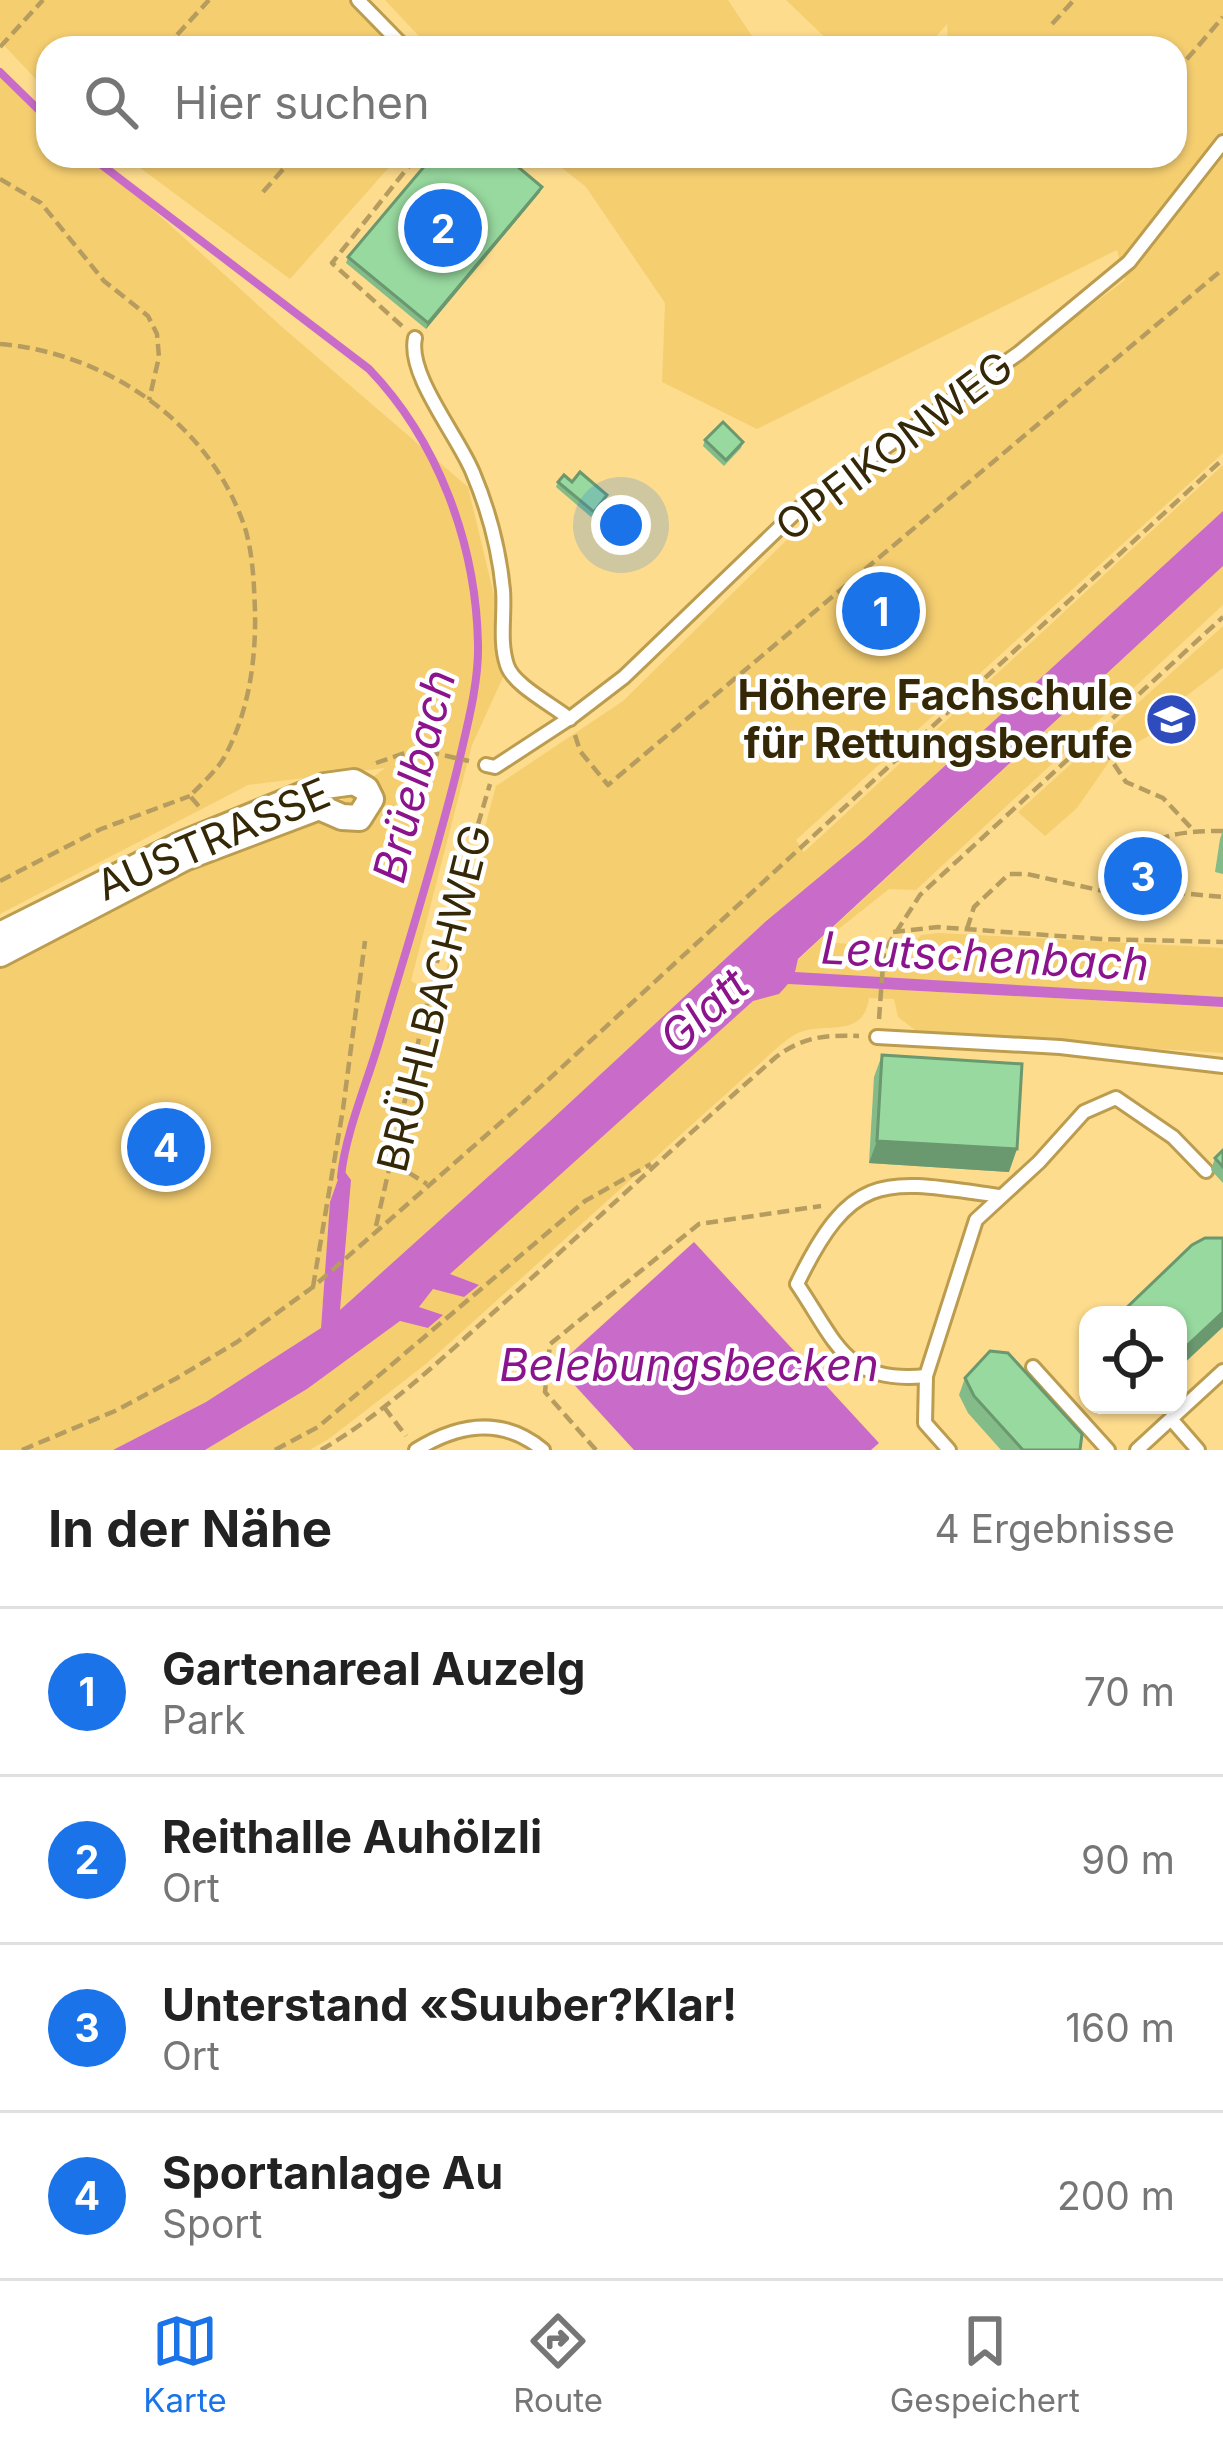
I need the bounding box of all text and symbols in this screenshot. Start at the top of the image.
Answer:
search box [36,36,1187,168]
icon: search [78,69,144,135]
text: Hier suchen [174,75,430,130]
pin: 2 [404,183,482,273]
street label: OPFIKONWEG [765,340,1022,551]
your location [591,495,651,555]
pin: 1 [842,566,920,656]
water label: Brüelbach [361,664,466,888]
place label: Höhere Fachschule für Rettungsberufe [738,669,1133,768]
school or university icon: Höhere Fachschule für Rettungsberufe [1144,691,1200,747]
street label: AUSTRASSE [88,766,337,911]
street label: BRÜHLBACHWEG [366,819,501,1177]
pin: 3 [1104,831,1182,921]
water label: Leutschenbach [820,919,1150,992]
water label: Glatt [648,956,760,1065]
pin: 4 [127,1102,205,1192]
map controls [1079,1306,1187,1414]
button: locate [1079,1306,1187,1414]
water label: Belebungsbecken [499,1337,879,1392]
text: In der Nähe [48,1498,332,1559]
text: 4 Ergebnisse [934,1505,1175,1552]
text: Gartenareal Auzelg [162,1641,585,1696]
text: 1 [79,1668,95,1715]
text: 70 m [1084,1668,1175,1715]
text: Park [162,1696,246,1743]
text: Reithalle Auhölzli [162,1809,542,1864]
text: 2 [75,1836,99,1883]
text: 90 m [1081,1836,1175,1883]
text: Ort [162,1864,220,1911]
text: Unterstand «Suuber?Klar! [162,1977,737,2032]
text: 3 [74,2004,100,2051]
text: 160 m [1065,2004,1175,2051]
text: Ort [162,2032,220,2079]
text: Sportanlage Au [162,2145,503,2200]
text: 4 [74,2172,100,2219]
text: 200 m [1057,2172,1175,2219]
text: Sport [162,2200,262,2247]
tab: Karte [143,2308,227,2420]
tab: Route [513,2308,603,2420]
tab: Gespeichert [890,2308,1080,2420]

